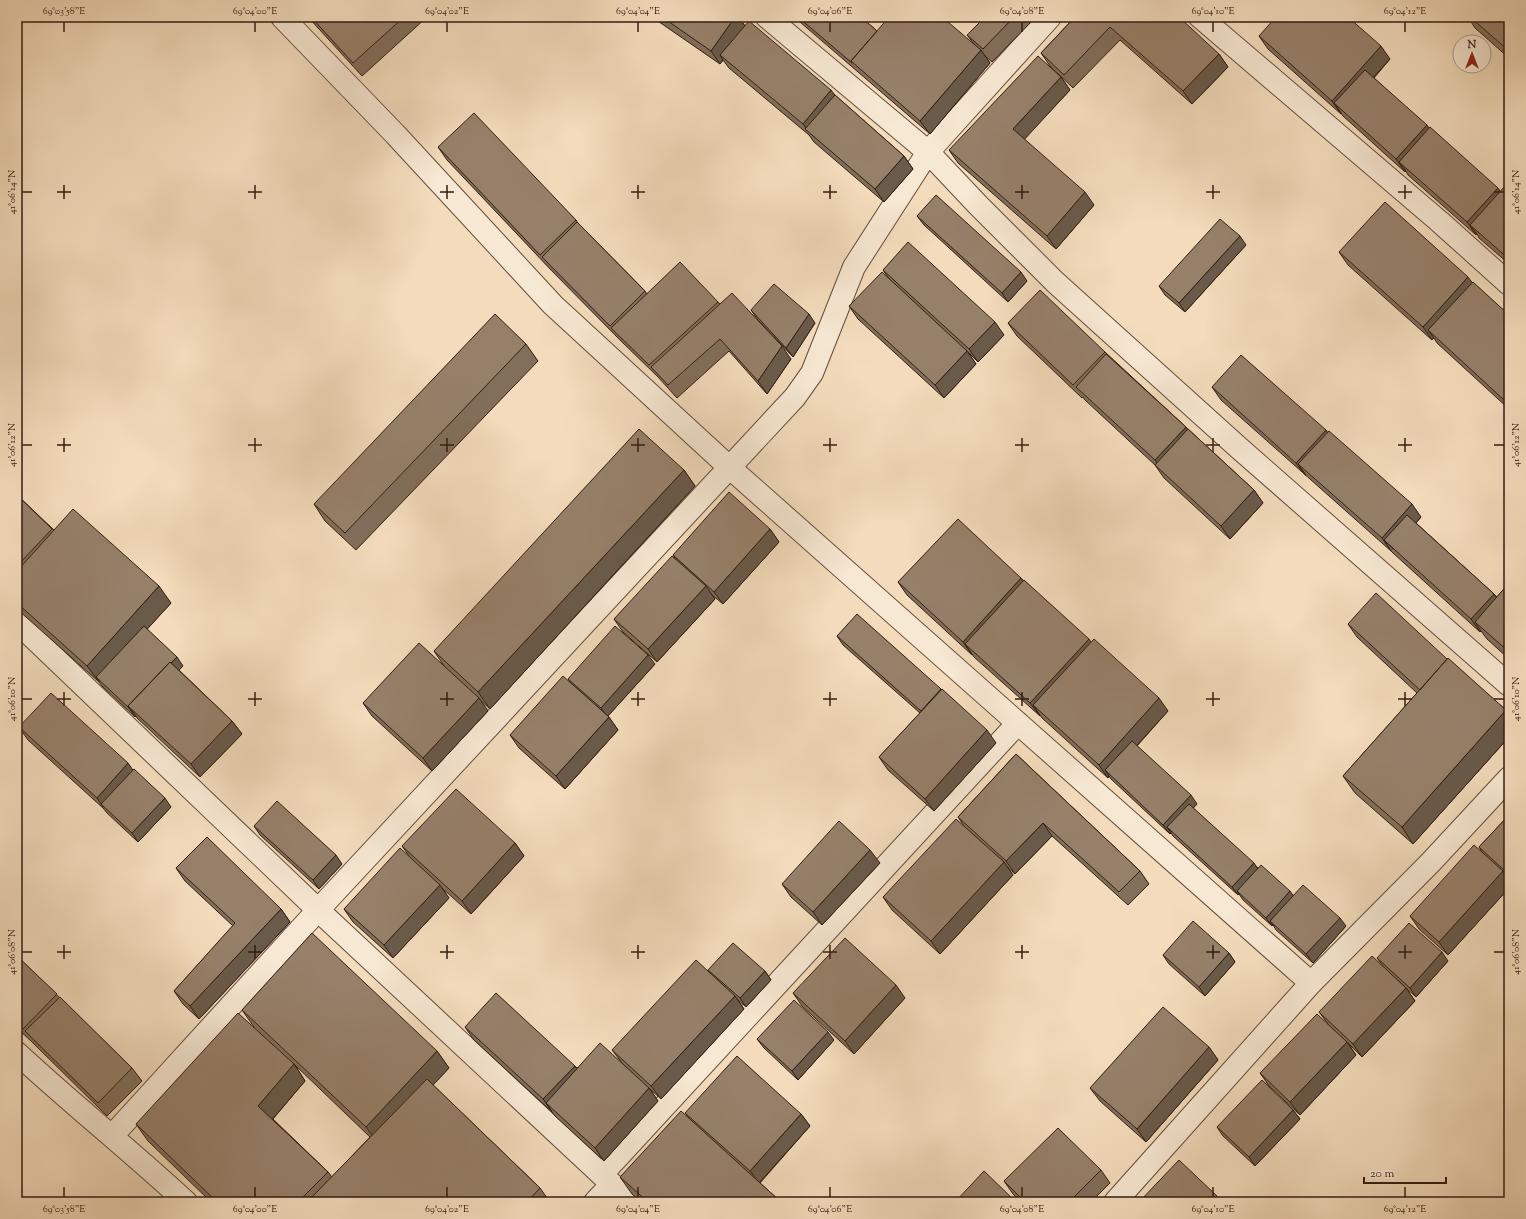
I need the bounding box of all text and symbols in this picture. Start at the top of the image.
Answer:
text: 69°03'58"E [43,4,85,19]
text: 69°04'00"E [233,4,277,19]
text: 69°04'02"E [425,4,469,19]
text: 69°04'04"E [616,4,660,19]
text: 69°04'06"E [808,4,852,19]
text: 69°04'08"E [1000,4,1044,19]
text: 69°04'10"E [1191,4,1235,19]
text: 69°04'12"E [1384,4,1426,19]
north arrow [1452,34,1492,74]
text: N [1467,37,1477,53]
text: 41°06'14"N [5,170,20,214]
text: 41°06'14"N [1509,170,1524,214]
text: 41°06'12"N [5,423,20,467]
text: 41°06'12"N [1509,423,1524,467]
text: 41°06'10"N [5,677,20,721]
text: 41°06'10"N [1509,677,1524,721]
text: 41°06'08"N [5,929,20,975]
text: 41°06'08"N [1509,929,1524,975]
scale bar [1364,1159,1446,1185]
text: 20 m [1370,1165,1395,1183]
text: 69°03'58"E [43,1202,85,1217]
text: 69°04'00"E [233,1202,277,1217]
text: 69°04'02"E [425,1202,469,1217]
text: 69°04'04"E [616,1202,660,1217]
text: 69°04'06"E [808,1202,852,1217]
text: 69°04'08"E [1000,1202,1044,1217]
text: 69°04'10"E [1191,1202,1235,1217]
text: 69°04'12"E [1384,1202,1426,1217]

